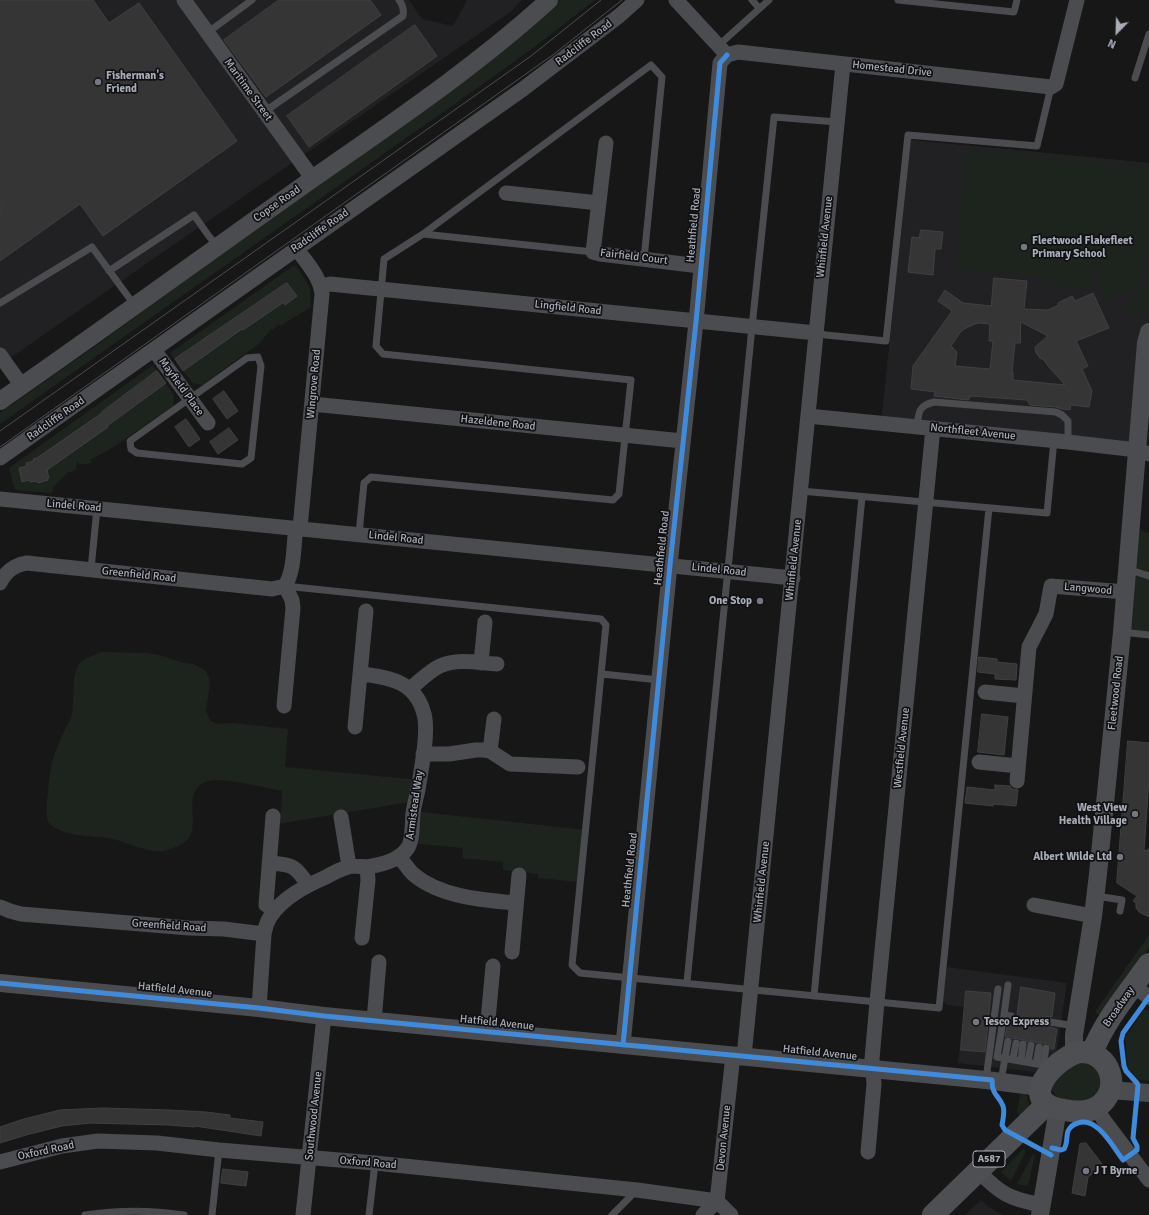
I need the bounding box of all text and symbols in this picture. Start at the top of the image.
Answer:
north arrow [1097,12,1137,52]
street label: Radcliffe Road [553,17,615,69]
text: N [1106,36,1118,51]
street label: Maritime Street [221,56,275,124]
street label: Homestead Drive [852,58,932,80]
place label: Fisherman's Friend [106,69,164,95]
marker: Fisherman's Friend [93,77,103,87]
street label: Copse Road [251,183,303,225]
street label: Heathfield Road [684,187,704,263]
street label: Whinfield Avenue [814,196,836,278]
street label: Radcliffe Road [289,206,351,256]
place label: Fleetwood Flakefleet Primary School [1032,234,1133,260]
marker: Fleetwood Flakefleet Primary School [1019,242,1029,252]
street label: Fairfield Court [599,246,669,268]
street label: Lingfield Road [534,298,602,318]
street label: Wingrove Road [304,349,324,419]
street label: Mayfield Place [156,355,206,419]
street label: Radcliffe Road [25,394,87,444]
street label: Hazeldene Road [460,413,536,433]
street label: Northfleet Avenue [930,421,1016,443]
street label: Lindel Road [46,497,102,515]
street label: Heathfield Road [652,510,672,586]
street label: Whinfield Avenue [783,519,805,601]
street label: Lindel Road [368,529,424,547]
street label: Lindel Road [691,561,747,579]
street label: Greenfield Road [101,565,177,585]
street label: Langwood [1063,580,1113,598]
place label: One Stop [709,594,752,608]
marker: One Stop [755,596,765,606]
street label: Fleetwood Road [1106,655,1126,731]
street label: Westfield Avenue [891,707,913,789]
street label: Armistead Way [404,769,426,841]
place label: West View Health Village [1059,801,1127,827]
marker: West View Health Village [1130,809,1140,819]
street label: Heathfield Road [620,832,640,908]
street label: Whinfield Avenue [751,841,773,923]
place label: Albert Wilde Ltd [1033,850,1112,864]
marker: Albert Wilde Ltd [1115,852,1125,862]
street label: Greenfield Road [131,917,207,935]
street label: Hatfield Avenue [137,980,213,1000]
street label: Broadway [1100,984,1138,1030]
street label: Hatfield Avenue [459,1013,535,1033]
place label: Tesco Express [984,1015,1049,1029]
marker: Tesco Express [971,1017,981,1027]
street label: Hatfield Avenue [782,1043,858,1063]
street label: Southwood Avenue [303,1071,325,1161]
street label: Devon Avenue [714,1105,734,1171]
street label: Oxford Road [17,1139,75,1163]
road number: A587 [973,1151,1005,1167]
street label: Oxford Road [339,1154,397,1172]
place label: J T Byrne [1094,1164,1138,1178]
marker: J T Byrne [1081,1166,1091,1176]

